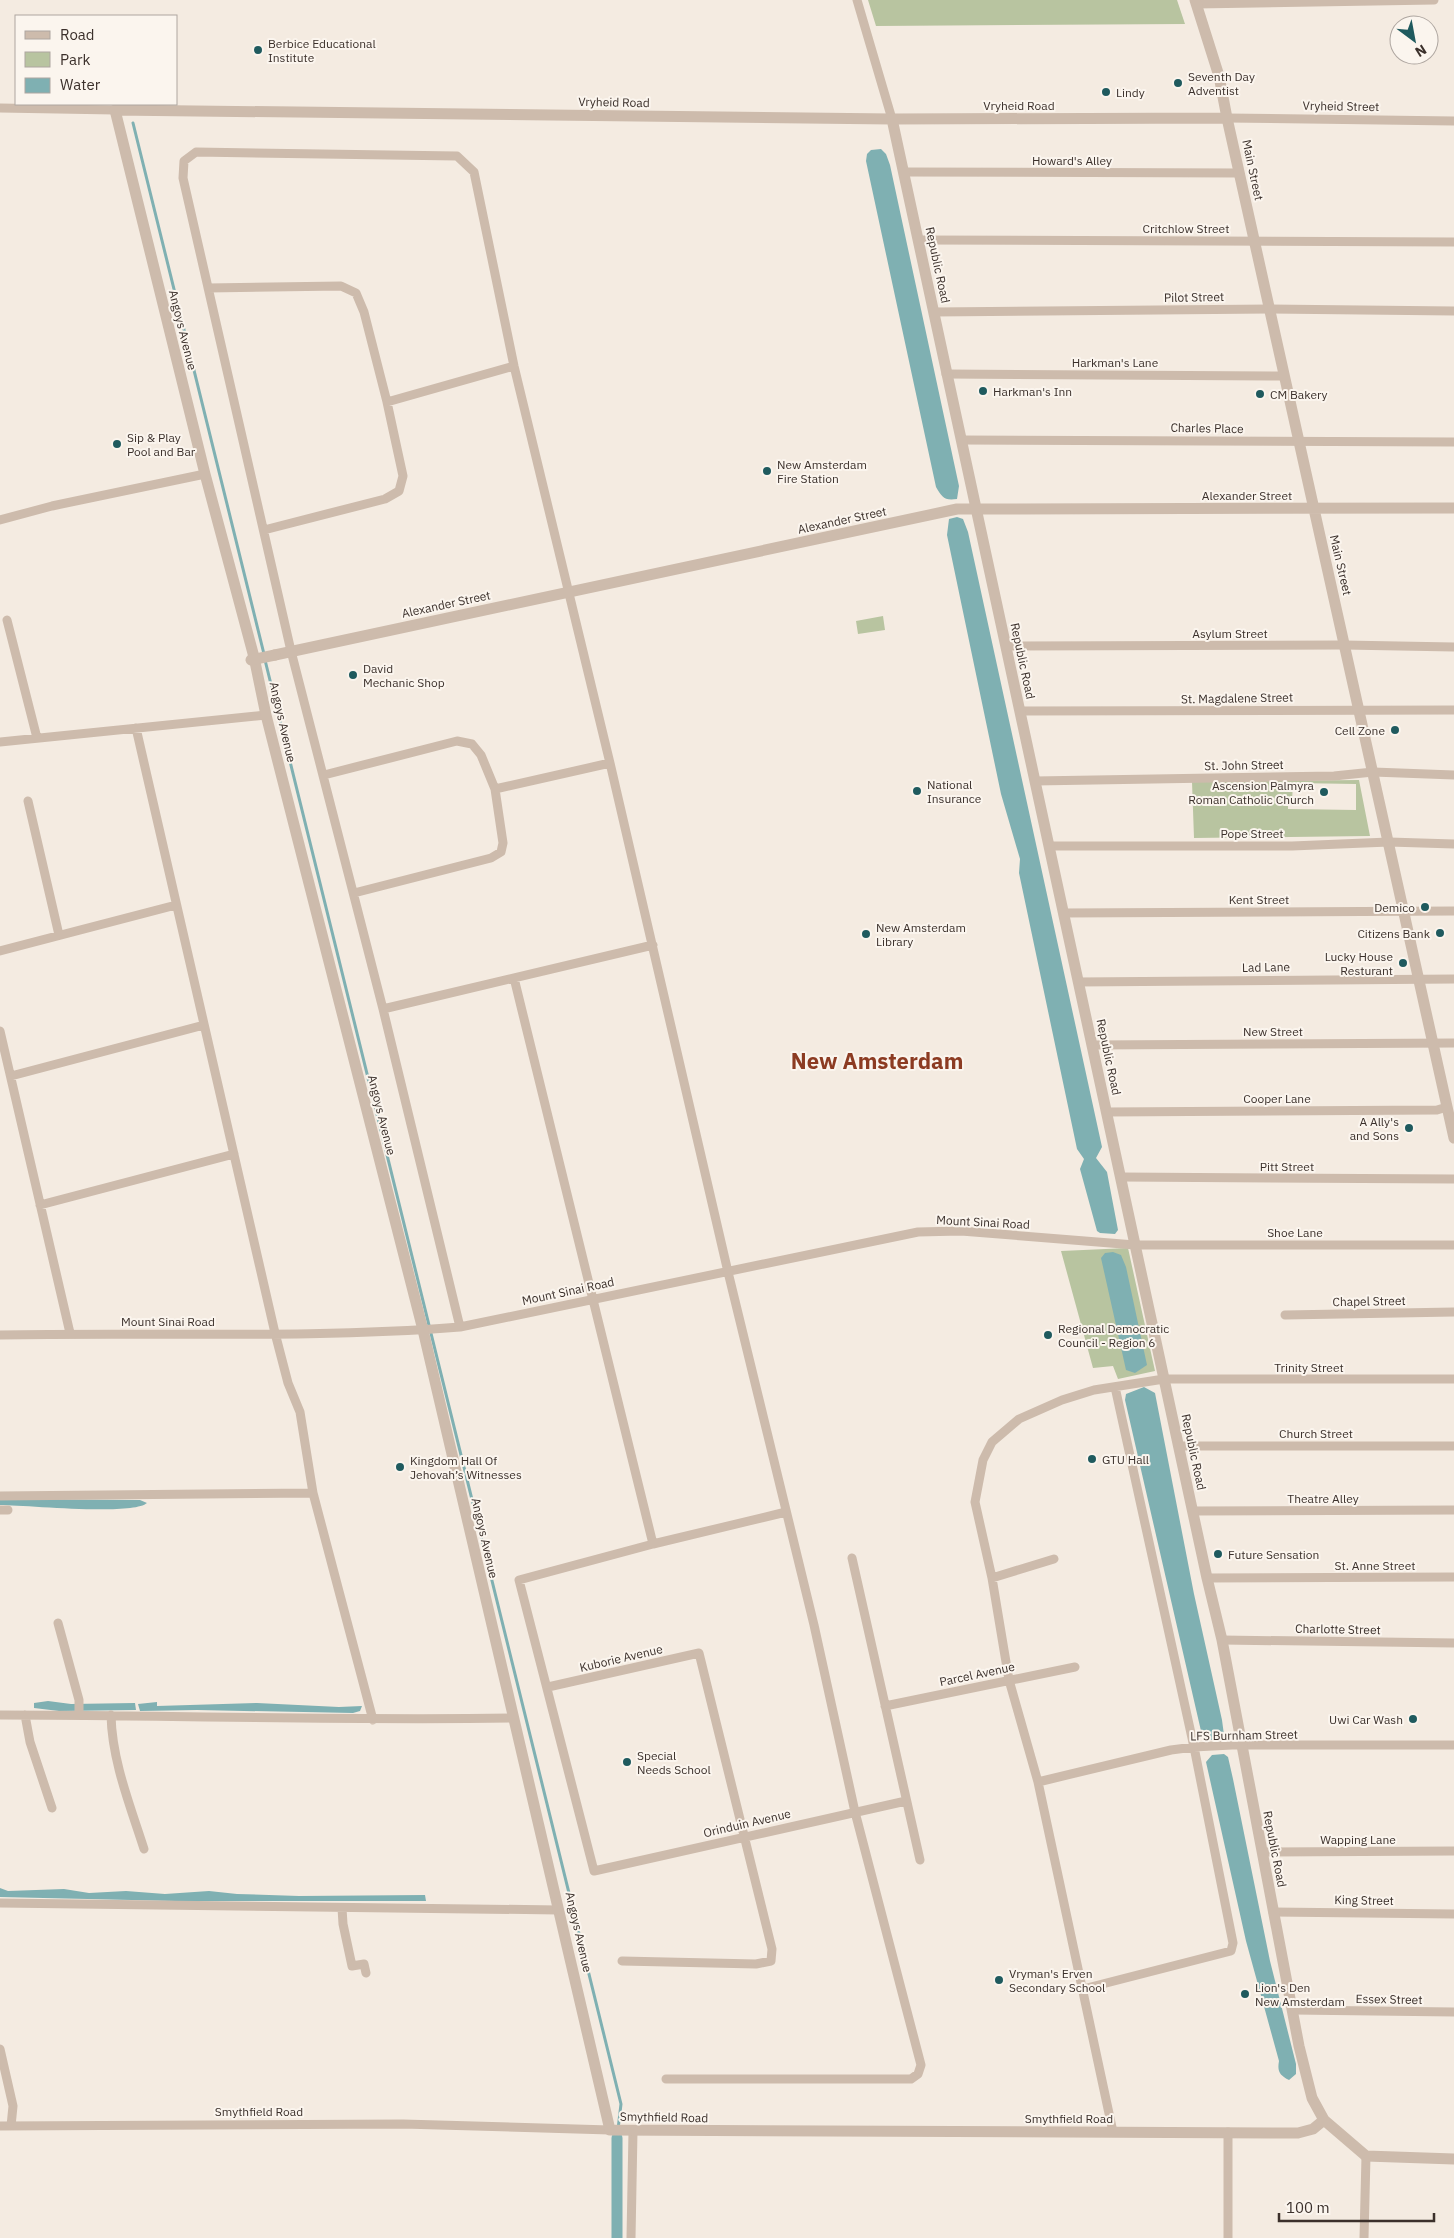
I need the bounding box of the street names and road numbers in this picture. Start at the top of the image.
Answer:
street label: Vryheid Road [578,94,650,110]
street label: Vryheid Road [983,98,1055,113]
street label: Vryheid Street [1302,98,1380,114]
street label: Main Street [1239,138,1267,202]
street label: Howard's Alley [1032,153,1112,168]
street label: Critchlow Street [1143,221,1229,236]
street label: Republic Road [923,226,953,304]
street label: Angoys Avenue [166,288,200,372]
street label: Pilot Street [1164,289,1224,305]
street label: Harkman's Lane [1072,355,1159,370]
street label: Charles Place [1170,420,1244,436]
street label: Alexander Street [1202,488,1292,503]
street label: Alexander Street [796,503,888,537]
street label: Main Street [1327,533,1355,597]
street label: Alexander Street [400,587,492,621]
street label: Republic Road [1008,622,1038,700]
street label: Asylum Street [1192,626,1268,641]
street label: Angoys Avenue [266,680,300,764]
street label: St. Magdalene Street [1181,690,1293,706]
street label: St. John Street [1204,757,1284,773]
street label: Pope Street [1220,826,1284,841]
street label: Kent Street [1229,892,1289,907]
street label: Lad Lane [1242,959,1291,975]
street label: Republic Road [1094,1018,1124,1096]
street label: New Street [1243,1024,1303,1039]
street label: Angoys Avenue [365,1073,399,1157]
street label: Cooper Lane [1243,1091,1311,1106]
street label: Pitt Street [1260,1159,1314,1174]
street label: Mount Sinai Road [936,1212,1030,1232]
street label: Shoe Lane [1267,1225,1323,1240]
street label: Mount Sinai Road [521,1274,615,1308]
street label: Chapel Street [1332,1293,1406,1309]
street label: Mount Sinai Road [121,1314,215,1329]
street label: Trinity Street [1274,1360,1344,1375]
street label: Republic Road [1179,1413,1209,1491]
street label: Church Street [1279,1426,1353,1441]
street label: Theatre Alley [1287,1491,1359,1506]
street label: Angoys Avenue [468,1496,502,1580]
street label: St. Anne Street [1335,1558,1415,1573]
street label: Charlotte Street [1295,1621,1381,1637]
street label: Kuborie Avenue [578,1641,664,1675]
street label: Parcel Avenue [938,1659,1016,1689]
street label: LFS Burnham Street [1190,1727,1298,1743]
street label: Orinduin Avenue [702,1806,793,1840]
street label: Republic Road [1260,1810,1290,1888]
street label: Wapping Lane [1320,1832,1396,1847]
street label: Angoys Avenue [562,1890,596,1974]
street label: King Street [1334,1892,1394,1908]
street label: Essex Street [1355,1991,1423,2007]
street label: Smythfield Road [215,2104,303,2119]
street label: Smythfield Road [620,2109,708,2125]
street label: Smythfield Road [1025,2111,1113,2126]

